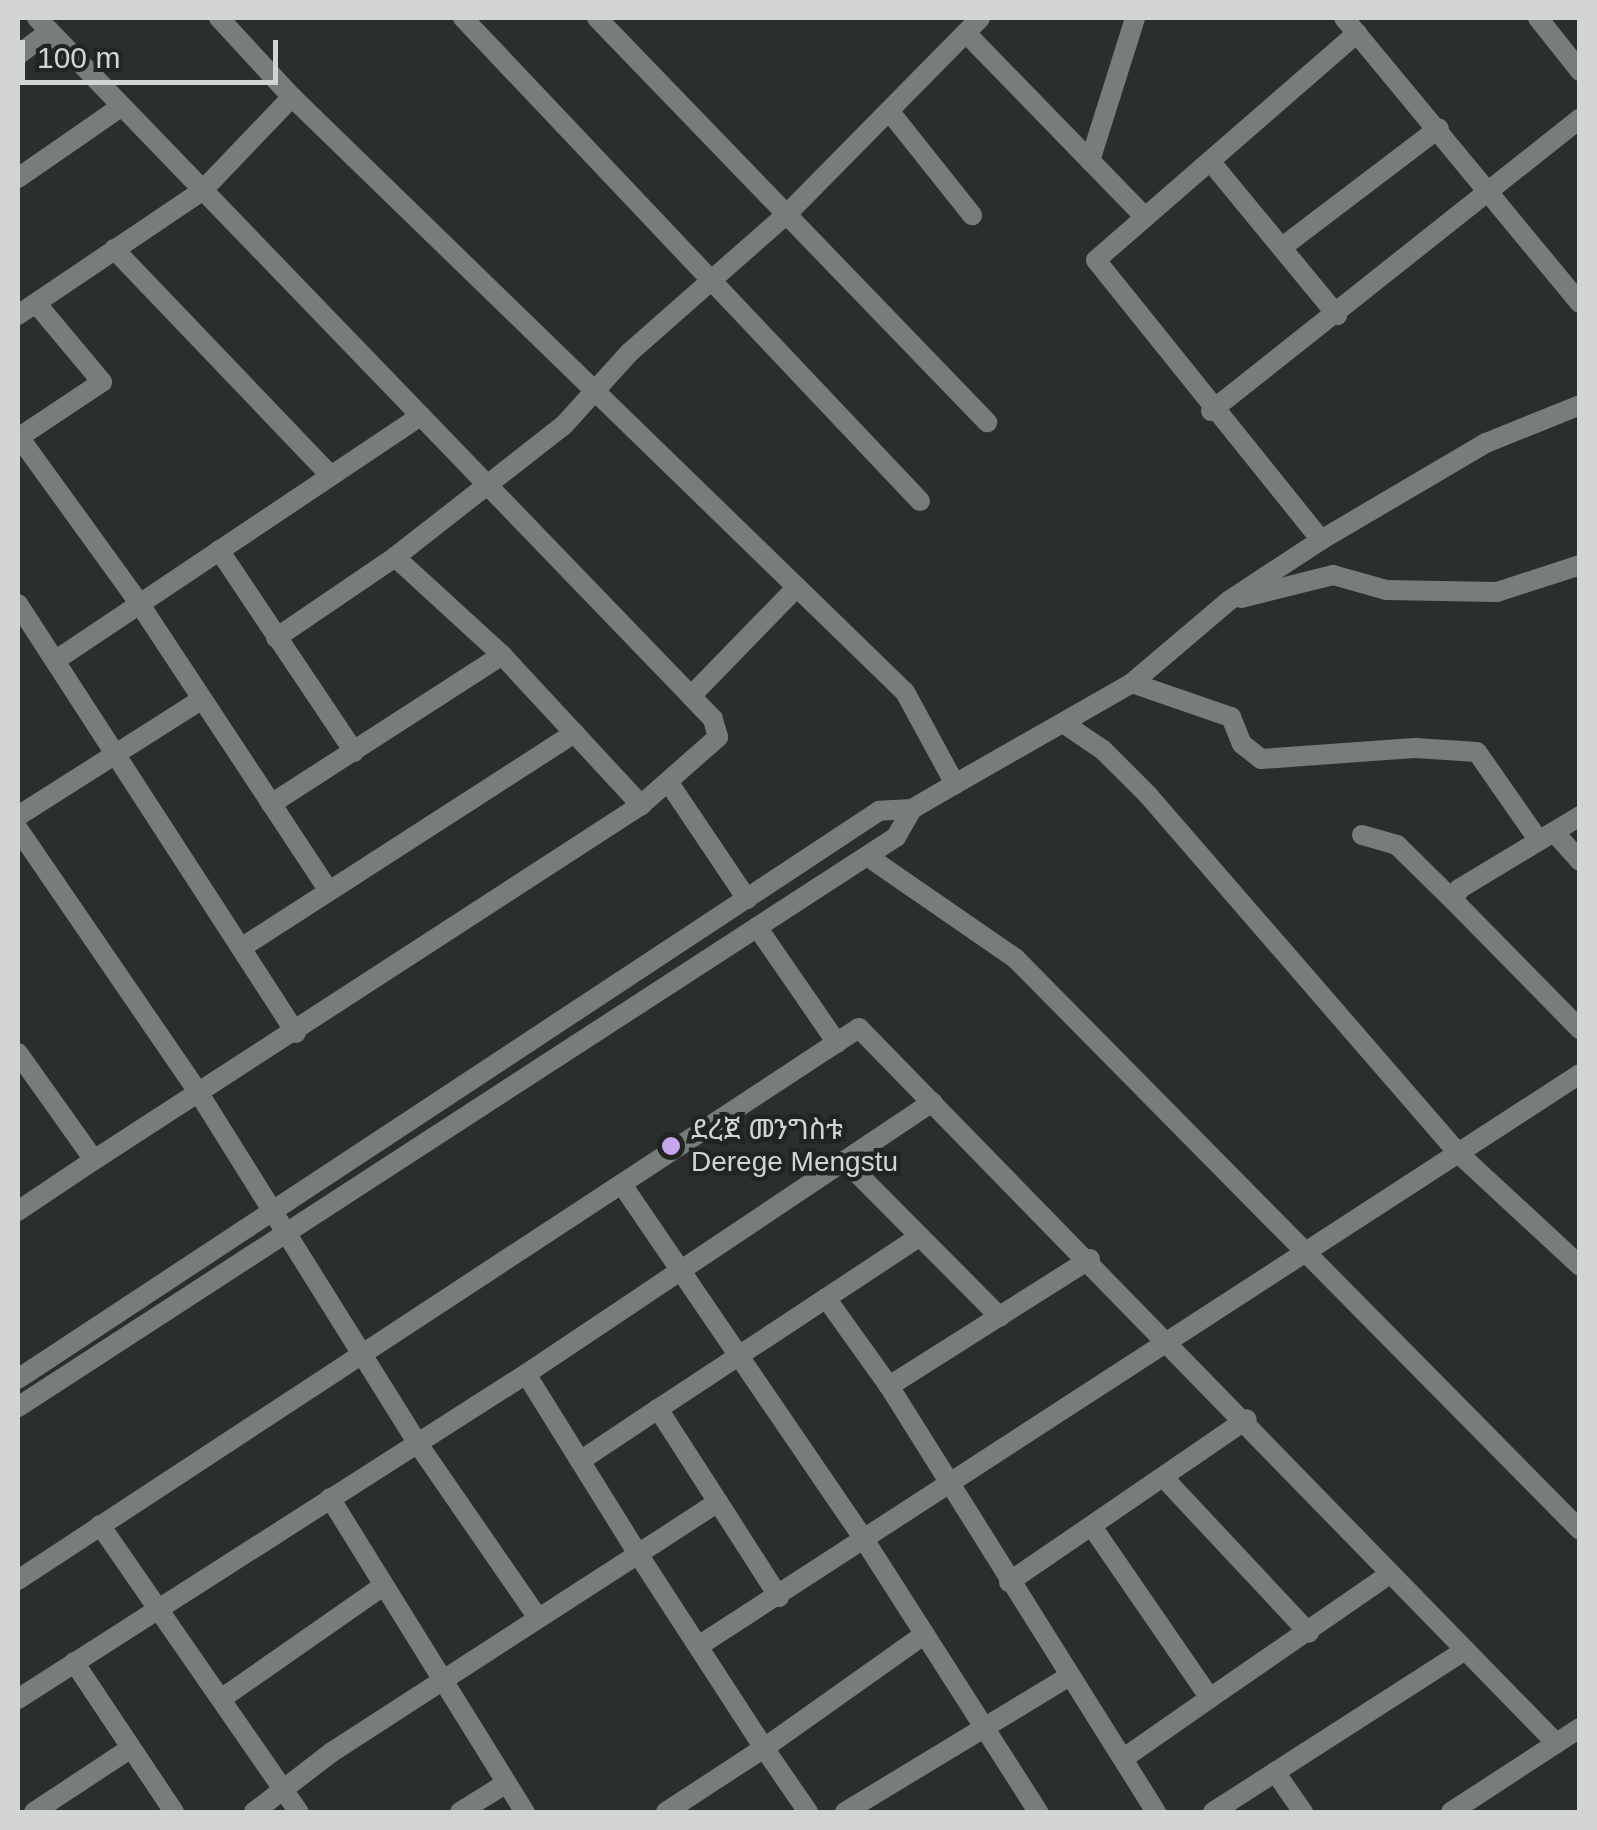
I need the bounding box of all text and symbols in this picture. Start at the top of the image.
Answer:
scale bar [25,20,282,82]
text: 100 m [37,41,120,74]
place label: ደረጀ መንግስቱ Derege Mengstu [691,1113,898,1179]
marker: ደረጀ መንግስቱ Derege Mengstu [660,1135,682,1157]

